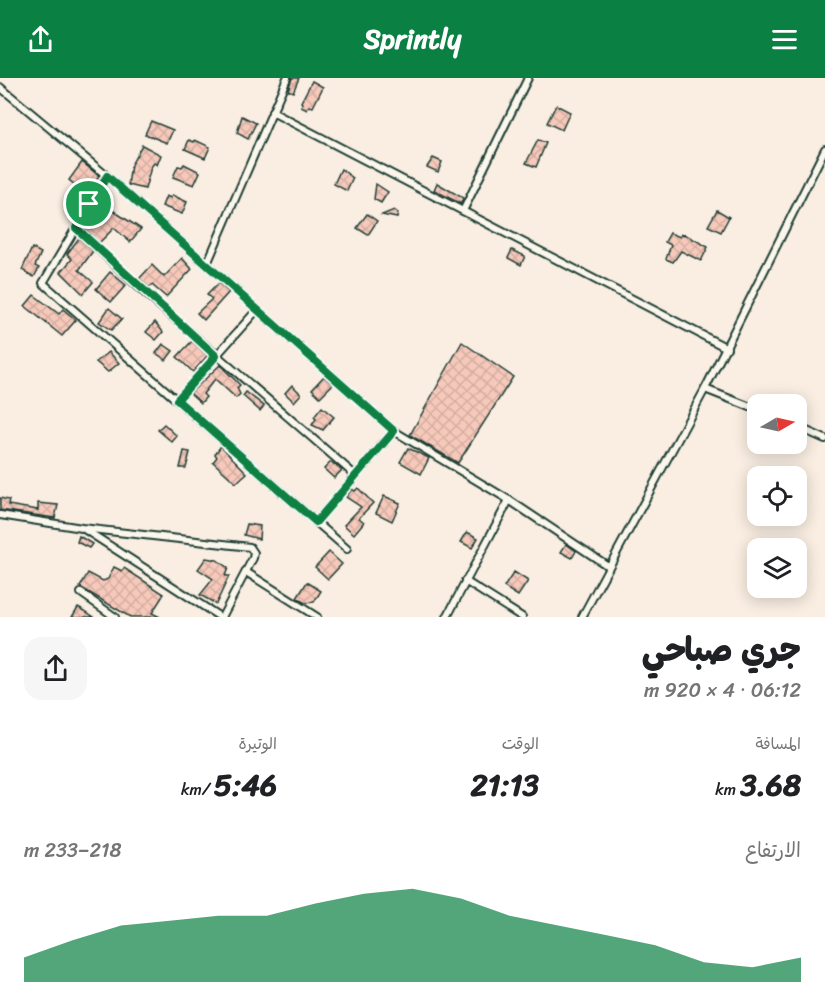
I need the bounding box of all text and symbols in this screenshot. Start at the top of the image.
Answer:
text: Sprintly [364,15,461,63]
icon: share [24,23,57,56]
icon: menu [768,23,801,56]
pin [63,178,114,229]
icon: arrive [72,187,105,220]
north arrow [747,394,807,454]
map controls [747,394,807,598]
button: locate [747,466,807,526]
button: layers [747,538,807,598]
text: جري صباحي [642,621,801,679]
button: share [24,637,87,700]
text: 06:12 · 4 × 920 m [644,673,801,708]
text: الوتيرة [238,729,277,758]
text: الوقت [502,729,539,758]
text: المسافة [755,729,801,758]
text: 5:46 [214,758,277,812]
text: 21:13 [470,758,539,812]
text: 3.68 [740,758,801,812]
text: /km [181,775,214,804]
text: km [715,775,740,804]
text: 218–233 m [24,833,122,868]
text: الارتفاع [745,833,801,868]

